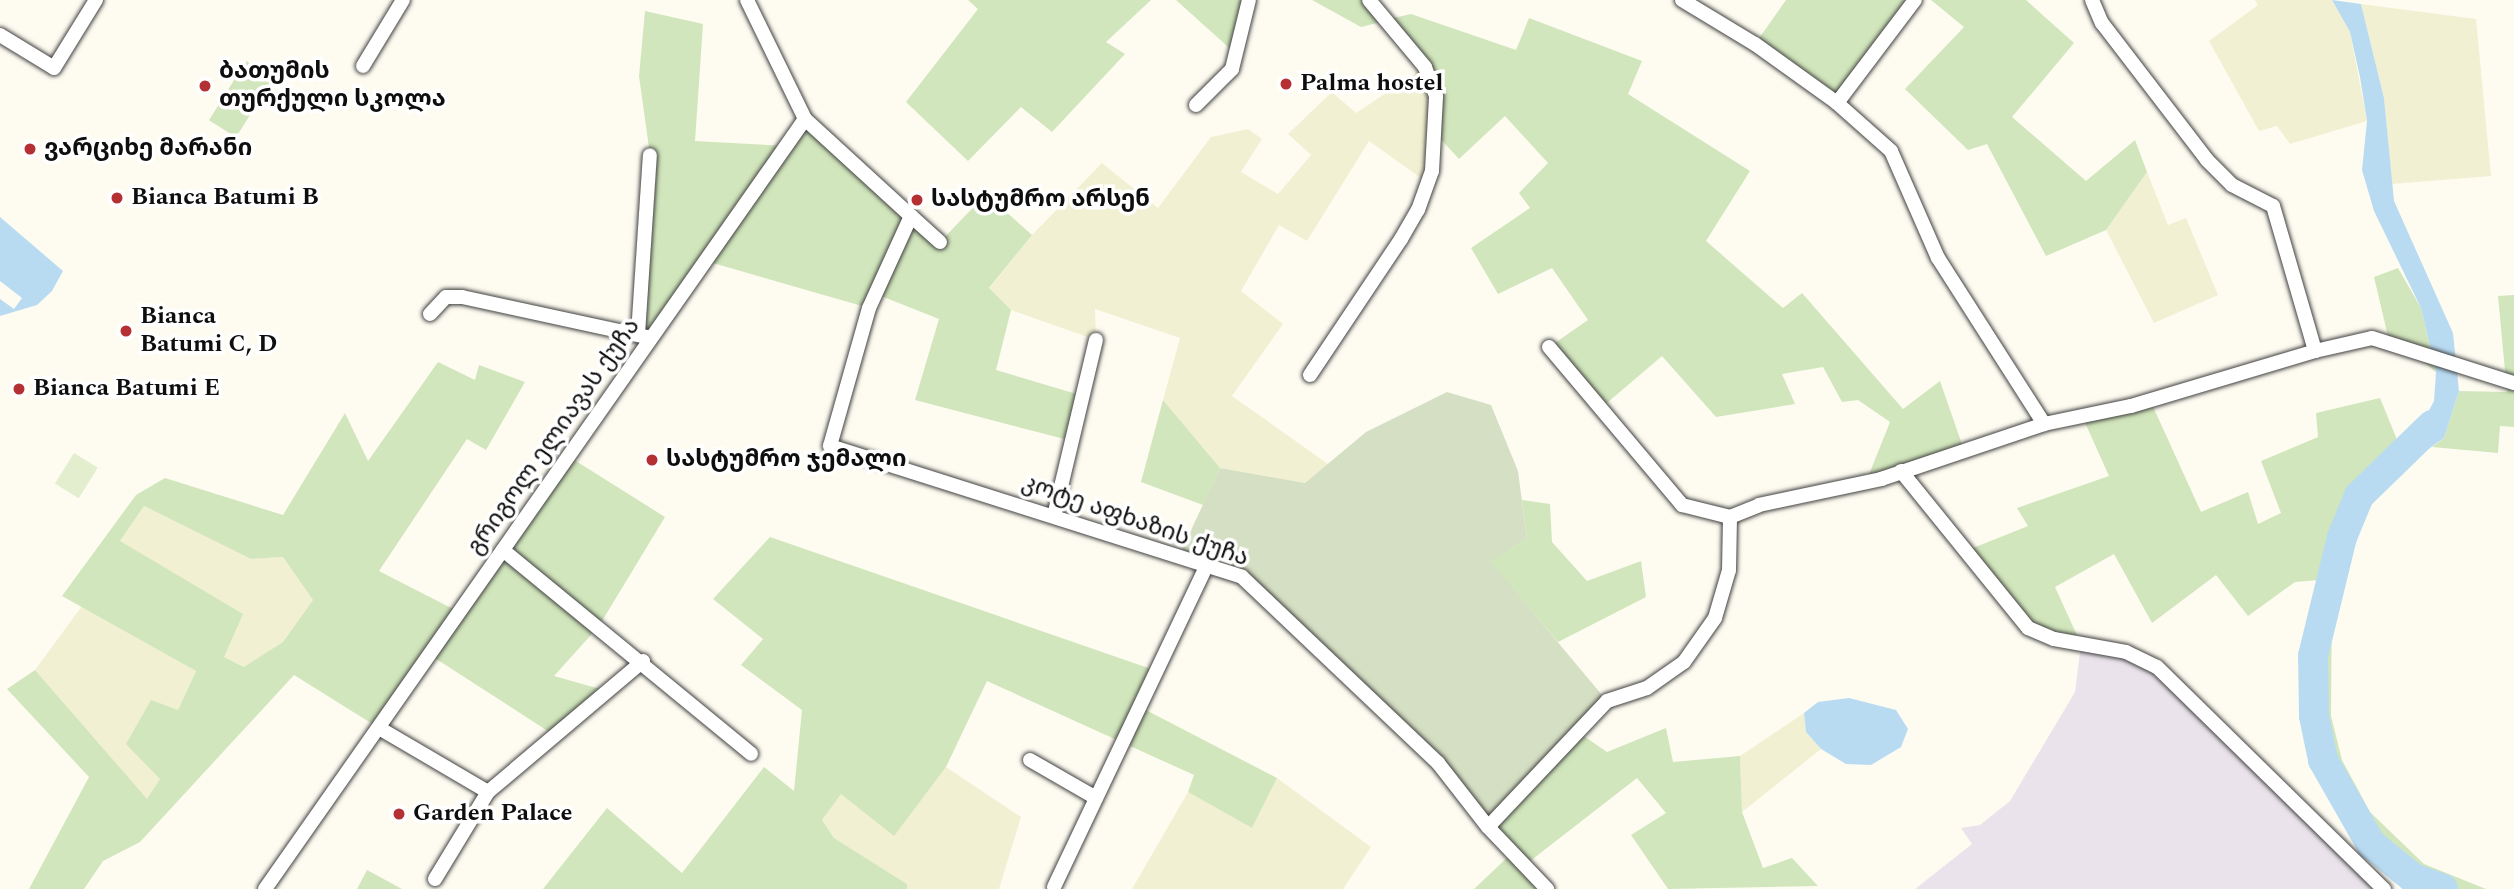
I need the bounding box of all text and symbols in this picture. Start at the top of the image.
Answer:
place label: ბათუმის თურქული სკოლა [219,58,446,114]
place label: Palma hostel [1300,70,1443,98]
marker: Palma hostel [1278,76,1294,92]
marker: ბათუმის თურქული სკოლა [197,78,213,94]
place label: ვარციხე მარანი [44,135,252,163]
marker: ვარციხე მარანი [22,141,38,157]
place label: Bianca Batumi B [131,184,319,212]
place label: სასტუმრო არსენ [931,186,1150,214]
marker: Bianca Batumi B [109,190,125,206]
marker: სასტუმრო არსენ [909,192,925,208]
place label: Bianca Batumi C, D [140,303,277,359]
street label: გრიგოლ ელიავას ქუჩა [461,313,647,561]
marker: Bianca Batumi C, D [118,323,134,339]
place label: Bianca Batumi E [33,375,220,403]
marker: Bianca Batumi E [11,381,27,397]
place label: სასტუმრო ჯემალი [666,446,907,474]
marker: სასტუმრო ჯემალი [644,452,660,468]
street label: კოტე აფხაზის ქუჩა [1018,469,1252,573]
place label: Garden Palace [413,800,573,828]
marker: Garden Palace [391,806,407,822]

